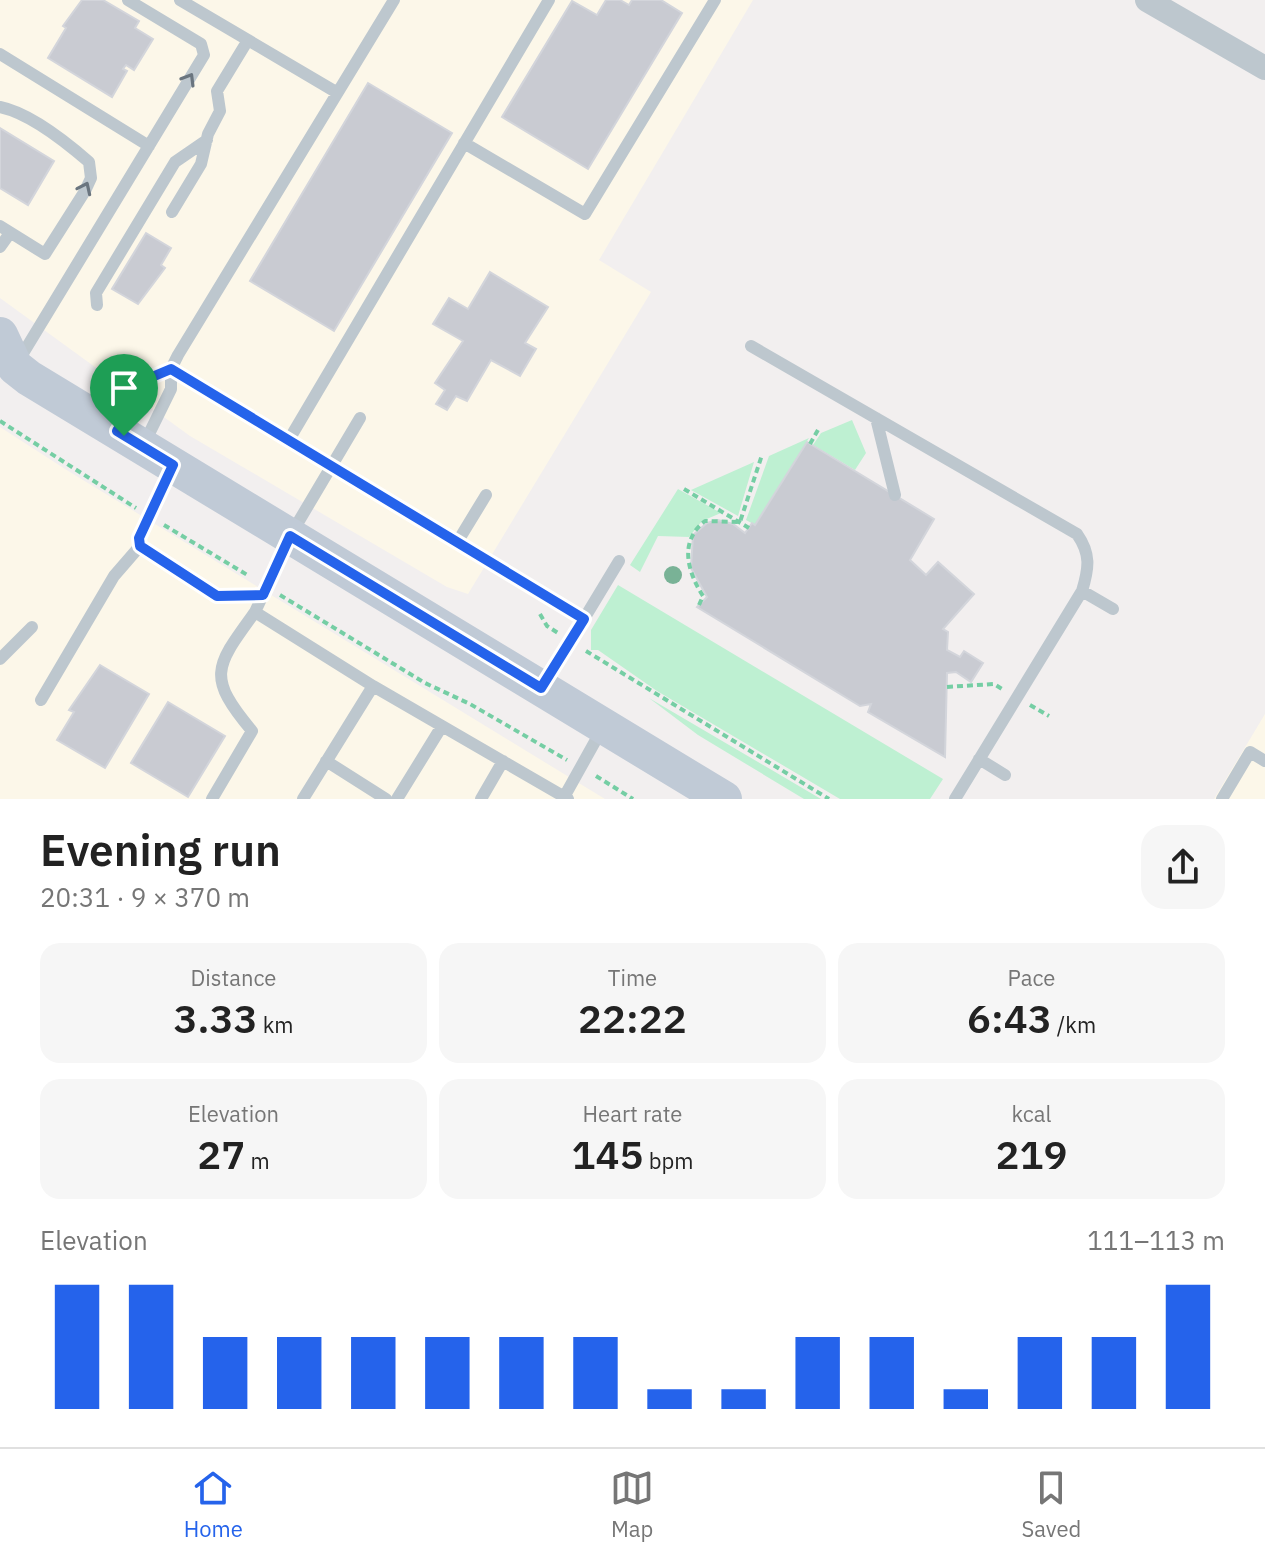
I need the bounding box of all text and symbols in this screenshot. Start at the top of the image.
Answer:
one-way arrow [179,73,195,88]
one-way arrow [75,181,91,196]
pin [90,354,158,436]
icon: arrive [102,366,146,410]
text: Evening run [40,821,281,878]
button: share [1141,825,1225,909]
text: 20:31 · 9 × 370 m [40,880,250,914]
text: Distance [191,963,276,992]
text: Time [608,963,657,992]
text: Pace [1008,963,1055,992]
text: 3.33 [174,992,257,1044]
text: 22:22 [578,992,687,1044]
text: 6:43 [967,992,1052,1044]
text: km [257,1010,293,1039]
text: /km [1052,1010,1096,1039]
text: Elevation [188,1099,279,1128]
text: Heart rate [583,1099,682,1128]
text: kcal [1011,1099,1052,1128]
text: 27 [197,1128,245,1180]
text: 145 [572,1128,644,1180]
text: 219 [996,1128,1068,1180]
text: m [245,1146,270,1175]
text: bpm [644,1146,693,1175]
text: Elevation [40,1223,148,1257]
text: 111–113 m [1087,1223,1225,1257]
tab: Home [184,1466,243,1543]
tab: Map [610,1466,654,1543]
tab: Saved [1021,1466,1081,1543]

